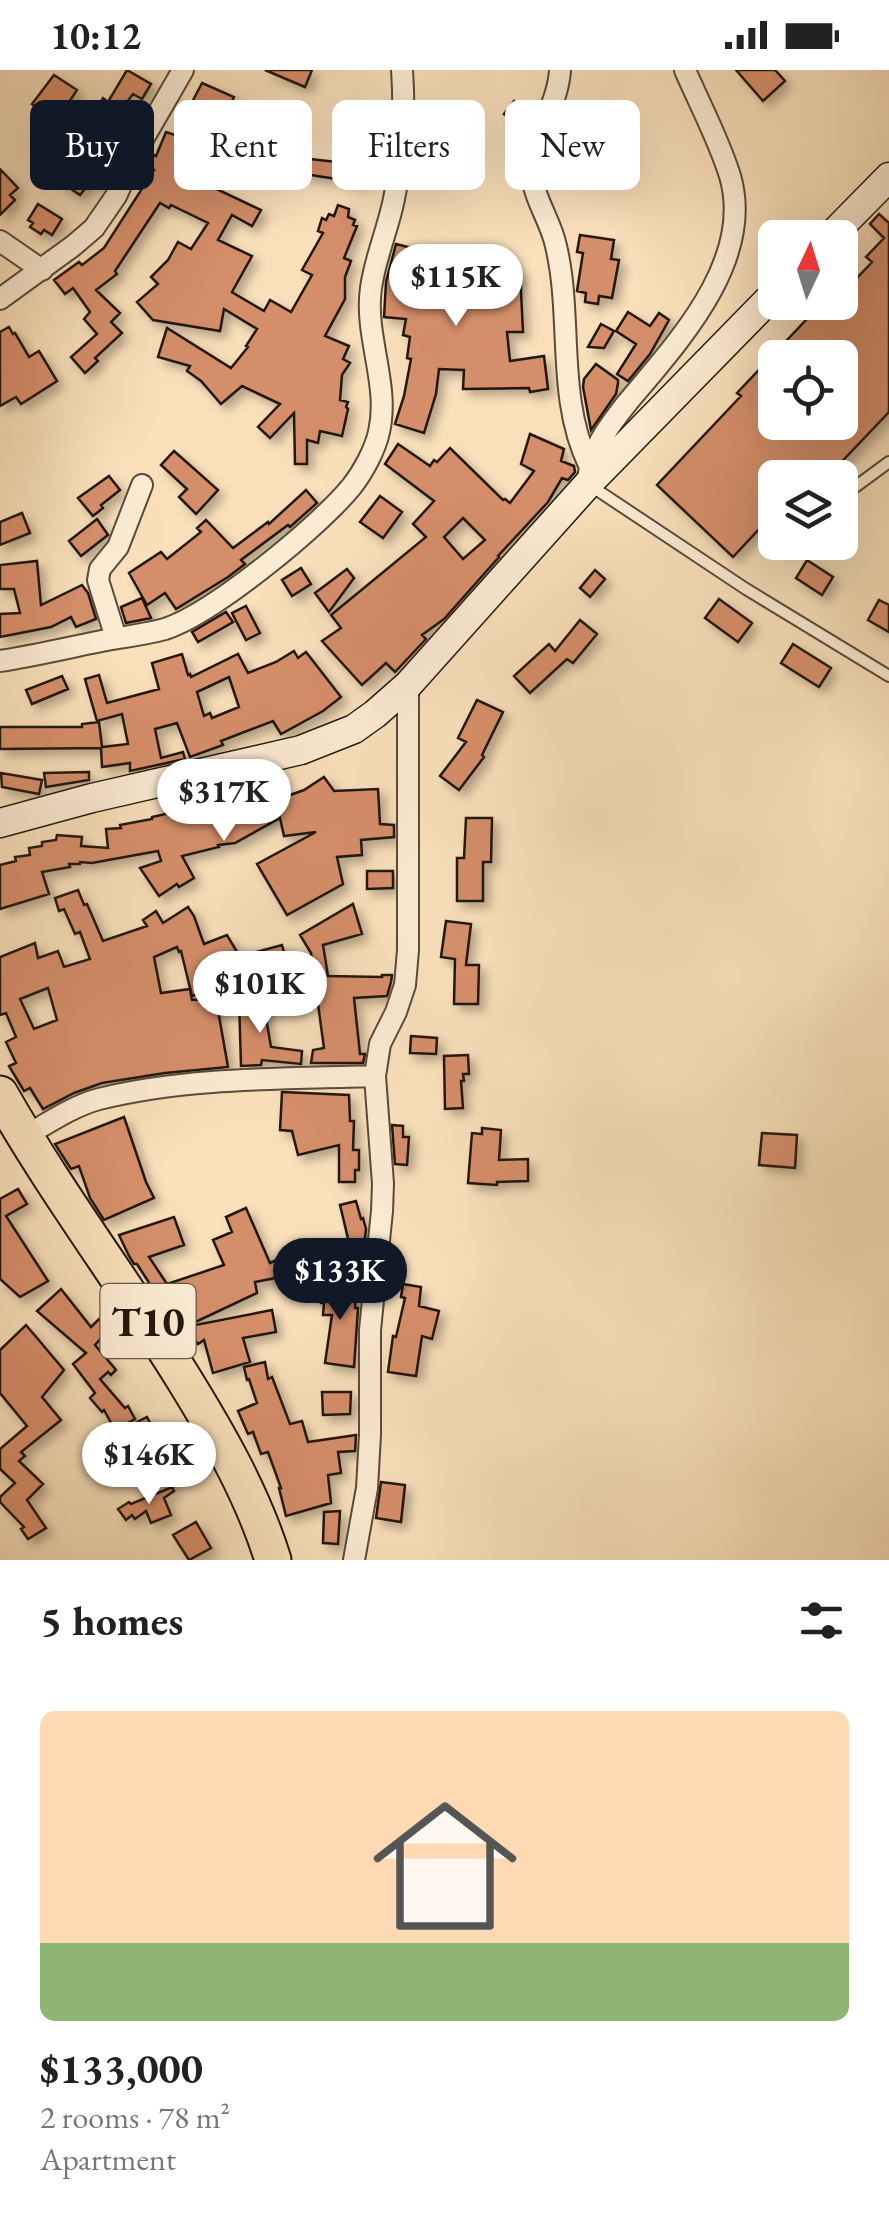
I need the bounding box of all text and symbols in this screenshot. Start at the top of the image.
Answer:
text: 10:12 [50,11,141,60]
chip: Buy [30,100,154,190]
chip: Rent [174,100,312,190]
chip: Filters [332,100,485,190]
chip: New [505,100,640,190]
north arrow [758,220,858,320]
map controls [758,220,858,560]
pin: $115K [386,244,526,329]
text: $115K [411,255,501,297]
button: locate [758,340,858,440]
button: layers [758,460,858,560]
pin: $317K [154,759,294,844]
text: $317K [179,770,269,812]
pin: $101K [190,951,330,1036]
text: $101K [215,962,305,1004]
pin: $133K [270,1238,410,1323]
text: $133K [295,1249,385,1291]
road number: T10 [100,1284,196,1358]
pin: $146K [79,1422,219,1507]
text: $146K [104,1433,194,1475]
text: 5 homes [40,1593,183,1648]
icon: filters [794,1593,849,1648]
icon: home [355,1776,535,1956]
text: $133,000 [40,2041,203,2096]
text: 2 rooms · 78 m² [40,2096,230,2138]
text: Apartment [40,2138,176,2180]

